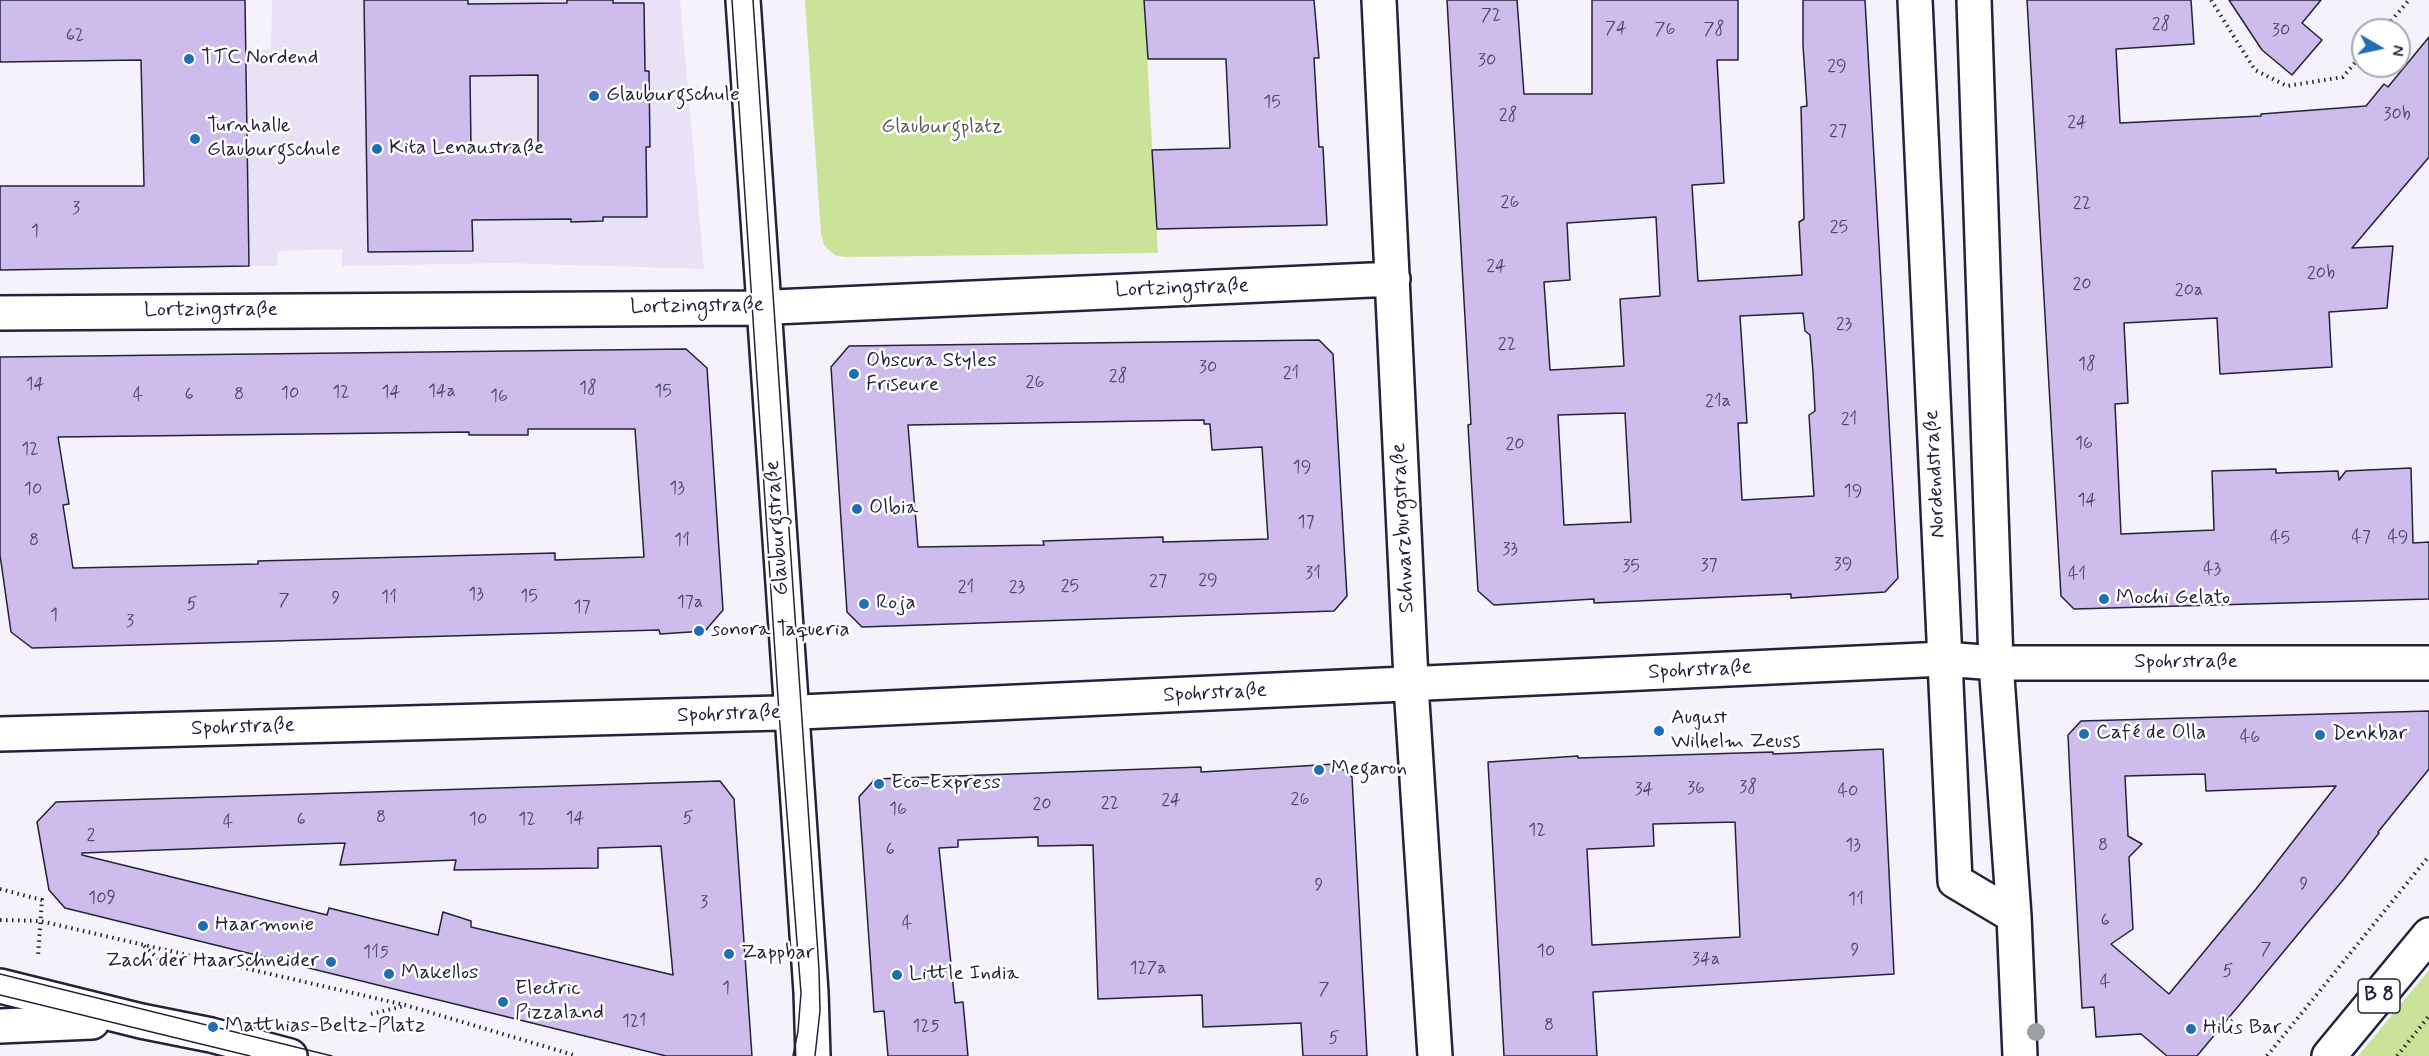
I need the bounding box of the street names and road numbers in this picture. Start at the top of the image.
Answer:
street label: Lortzingstraße [1115,274,1249,304]
street label: Lortzingstraße [630,293,764,321]
street label: Lortzingstraße [144,298,278,324]
street label: Nordendstraße [1920,409,1952,539]
street label: Schwarzburgstraße [1387,442,1421,614]
street label: Glauburgstraße [761,459,795,597]
street label: Spohrstraße [2134,650,2238,676]
street label: Spohrstraße [1648,656,1752,686]
street label: Spohrstraße [1163,679,1267,709]
street label: Spohrstraße [677,701,781,729]
street label: Spohrstraße [191,714,295,742]
road number: B 8 [2358,979,2400,1013]

